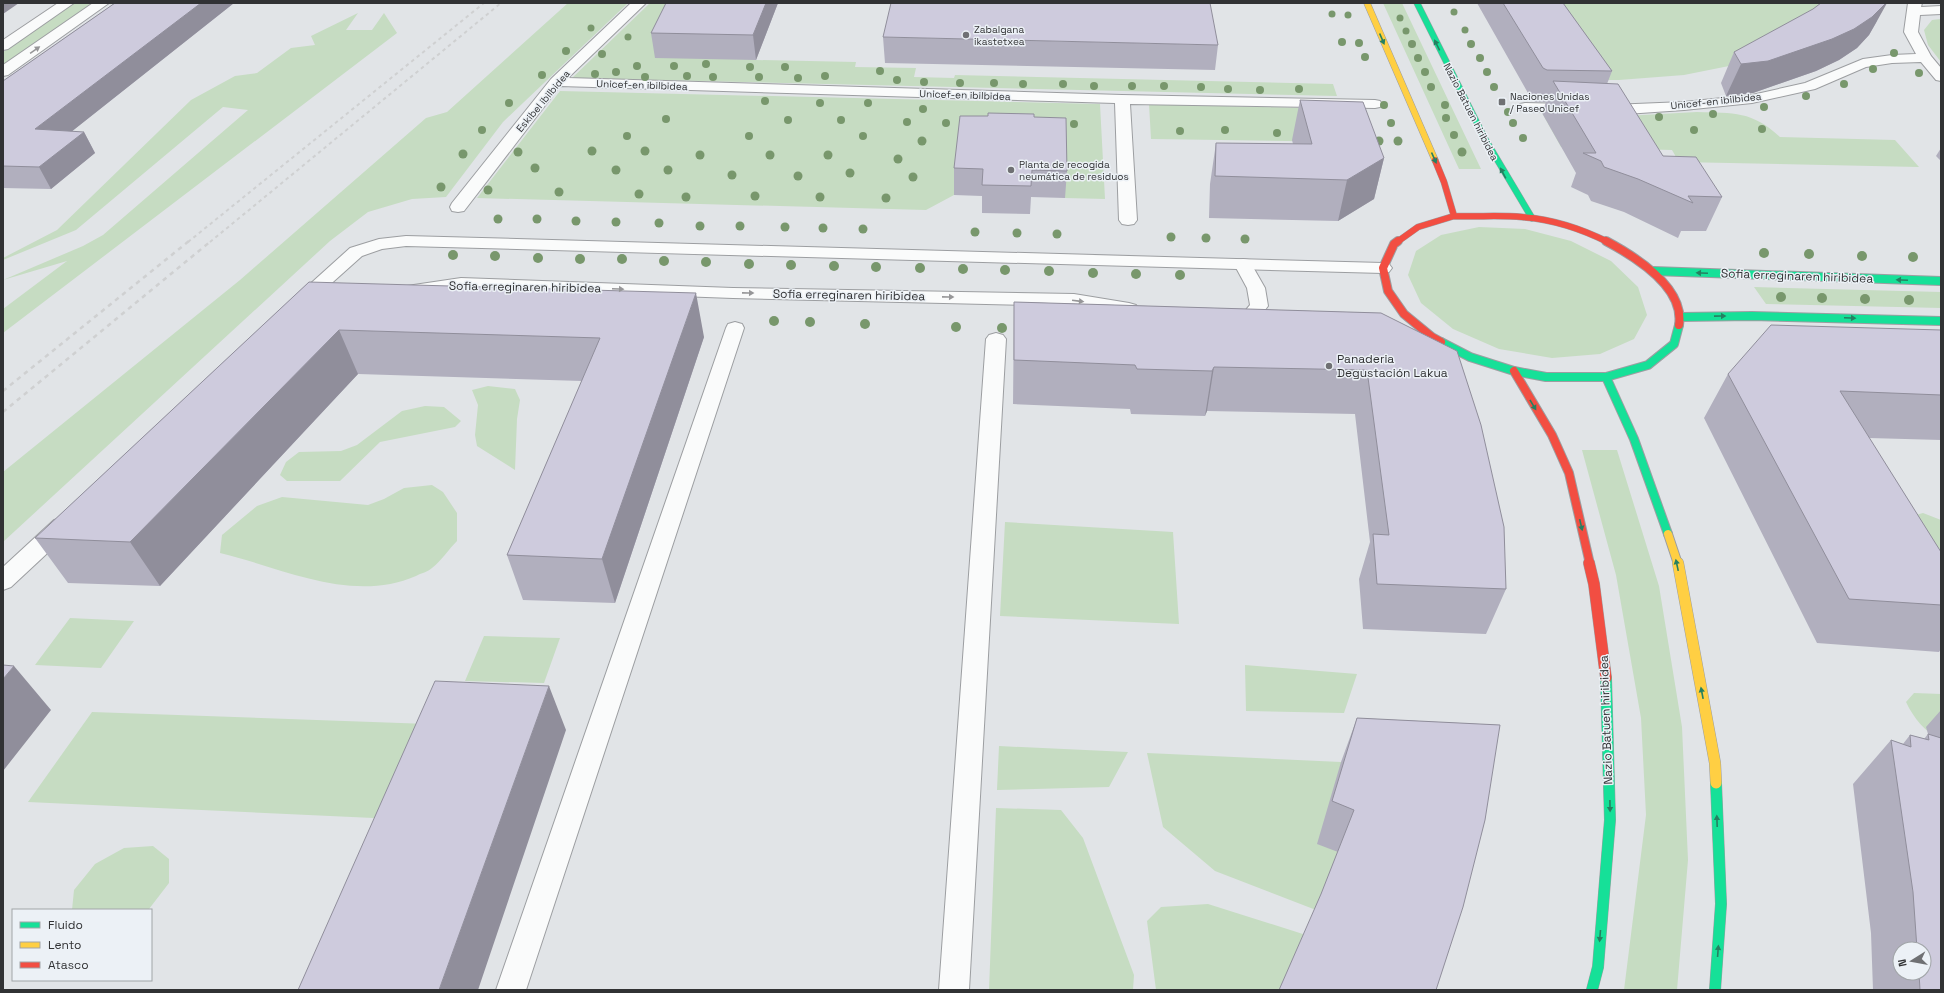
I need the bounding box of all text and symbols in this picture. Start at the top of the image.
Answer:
place label: Zabalgana ikastetxea [974,23,1025,48]
marker: Zabalgana ikastetxea [961,30,971,40]
one-way arrow [1379,33,1386,45]
one-way arrow [1434,40,1440,51]
one-way arrow [30,46,40,54]
street label: Nazio Batuen hiribidea [1441,61,1501,163]
street label: Eskibel ibilbidea [513,67,573,135]
street label: Unicef-en ibilbidea [596,77,688,93]
street label: Unicef-en ibilbidea [919,87,1011,103]
place label: Naciones Unidas / Paseo Unicef [1510,90,1589,115]
street label: Unicef-en ibilbidea [1670,90,1762,112]
marker: Naciones Unidas / Paseo Unicef [1497,97,1507,107]
one-way arrow [1431,153,1437,165]
place label: Planta de recogida neumática de residuos [1019,158,1129,183]
marker: Planta de recogida neumática de residuos [1006,165,1016,175]
one-way arrow [1500,168,1506,179]
street label: Sofia erreginaren hiribidea [1721,265,1874,287]
one-way arrow [1695,270,1708,276]
one-way arrow [1895,277,1908,283]
street label: Sofia erreginaren hiribidea [449,278,601,296]
one-way arrow [612,285,624,292]
street label: Sofia erreginaren hiribidea [773,286,925,304]
one-way arrow [742,290,755,296]
one-way arrow [942,293,954,300]
one-way arrow [1072,298,1084,304]
one-way arrow [1714,313,1727,319]
one-way arrow [1844,315,1856,322]
place label: Panaderia Degustación Lakua [1337,351,1448,381]
marker: Panaderia Degustación Lakua [1324,361,1334,371]
one-way arrow [1530,399,1537,410]
one-way arrow [1578,518,1584,531]
one-way arrow [1674,559,1680,571]
street label: Nazio Batuen hiribidea [1596,655,1616,785]
one-way arrow [1698,686,1704,699]
one-way arrow [1606,800,1613,812]
one-way arrow [1714,815,1721,827]
legend [12,909,152,981]
text: Fluido [48,917,83,933]
one-way arrow [1597,930,1604,942]
text: Lento [48,937,82,953]
north arrow [1892,941,1932,981]
one-way arrow [1714,945,1721,957]
text: Atasco [48,957,89,973]
text: N [1895,958,1910,968]

